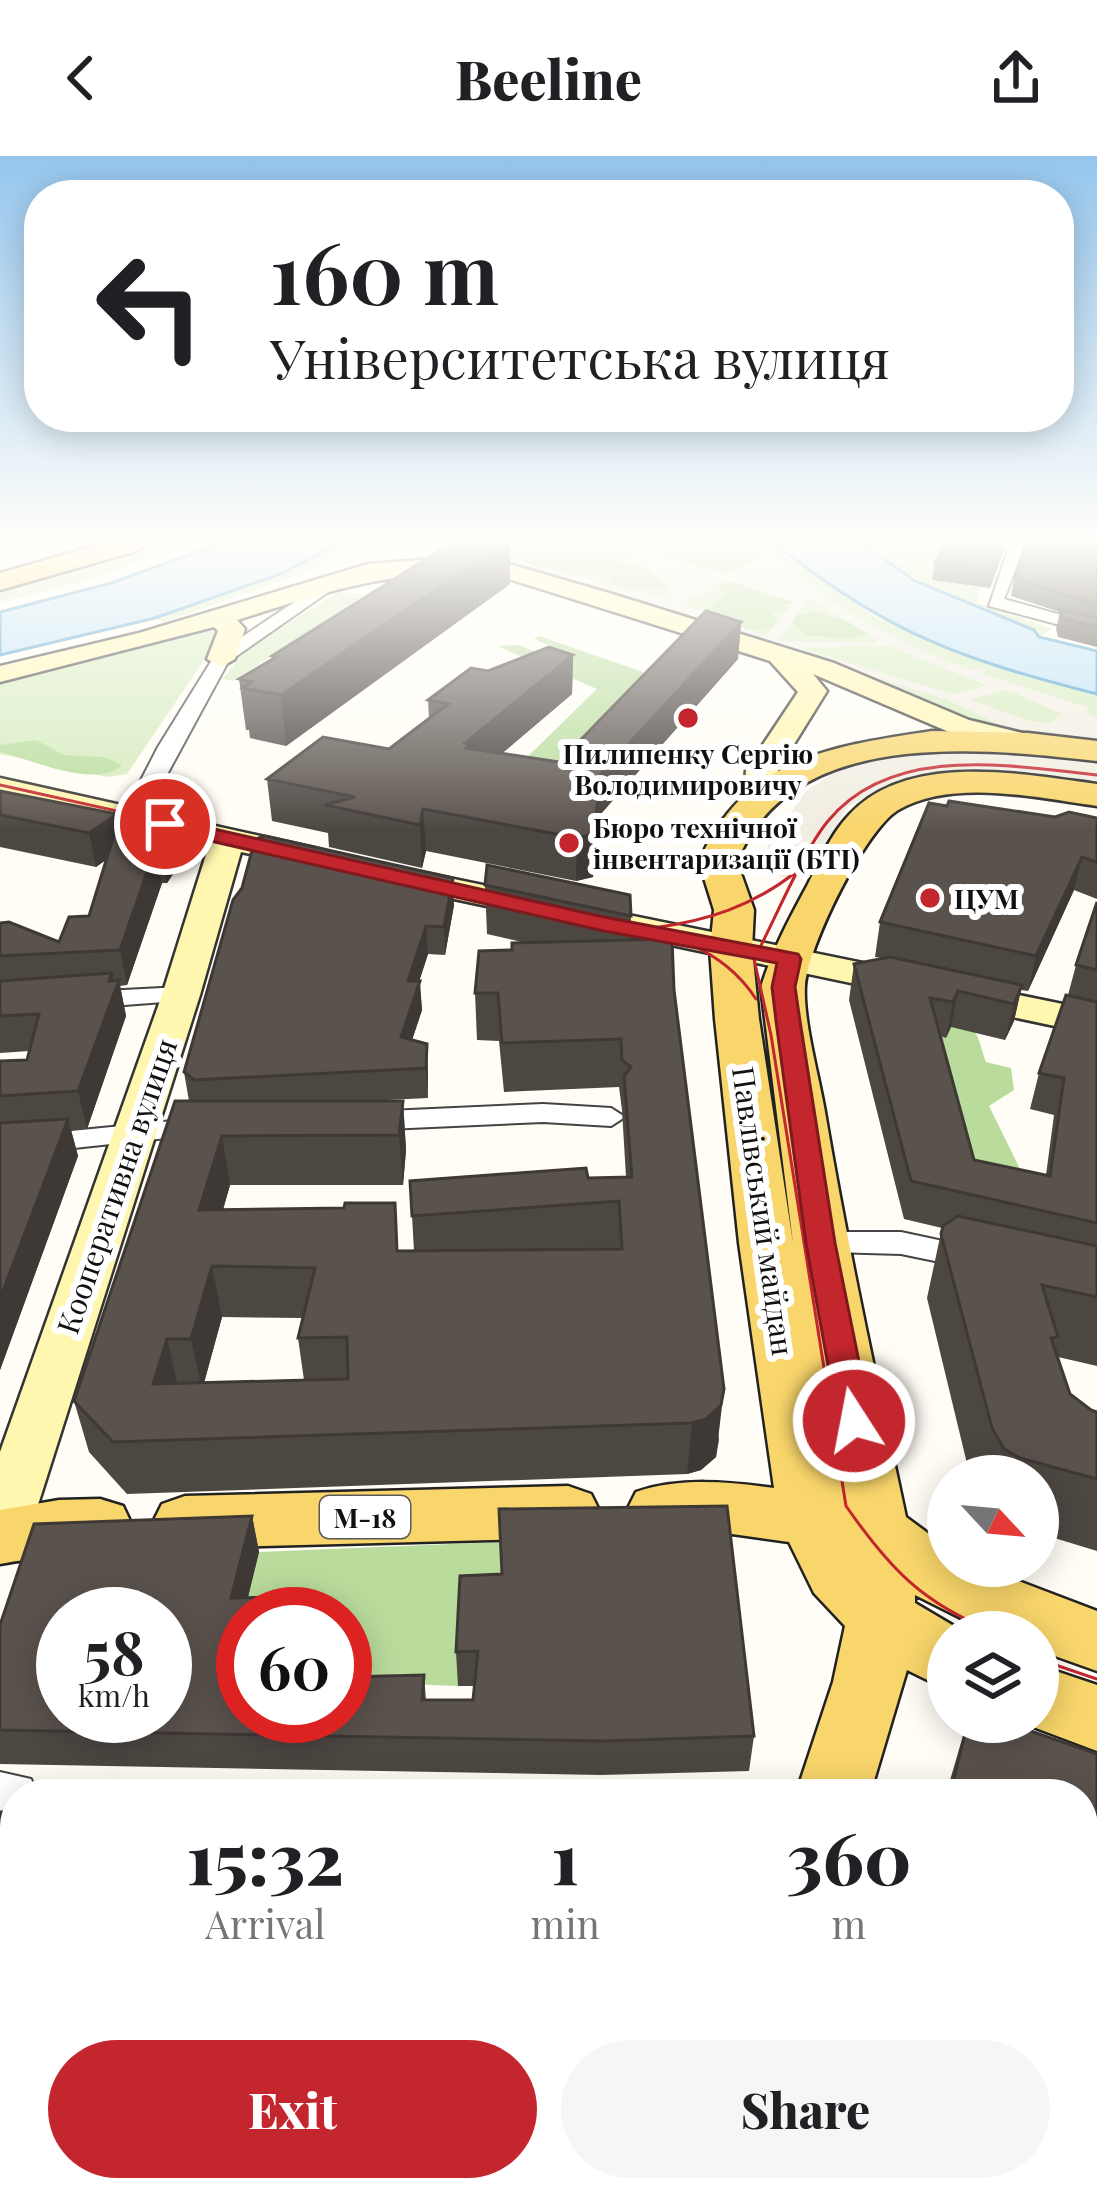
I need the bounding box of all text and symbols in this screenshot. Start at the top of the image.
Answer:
text: Beeline [455,42,642,114]
icon: back [48,45,114,111]
icon: share [983,45,1049,111]
text: 160 m [270,214,499,326]
icon: left [72,228,228,384]
text: Університетська вулиця [270,321,890,393]
marker: Пилипенку Сергію Володимировичу [675,705,701,731]
place label: Пилипенку Сергію Володимировичу [563,735,813,802]
pin [114,773,216,875]
icon: arrive [132,791,198,857]
place label: Бюро технічної інвентаризації (БТІ) [593,809,860,876]
marker: Бюро технічної інвентаризації (БТІ) [556,830,582,856]
place label: ЦУМ [954,880,1019,916]
marker: ЦУМ [917,885,943,911]
street label: Кооперативна вулиця [47,1033,185,1339]
street label: Павлівський майдан [724,1064,804,1358]
position arrow [791,1358,917,1484]
north arrow [927,1455,1059,1587]
map controls [927,1455,1059,1743]
road number: М-18 [320,1496,410,1538]
speed limit sign: 60 [216,1587,372,1743]
text: 58 [83,1610,145,1690]
button: layers [927,1611,1059,1743]
text: km/h [78,1675,150,1715]
text: 15:32 [187,1807,344,1903]
text: 1 [551,1807,579,1903]
text: 360 [786,1807,911,1903]
text: Arrival [205,1897,325,1949]
text: min [531,1897,600,1949]
text: m [832,1897,866,1949]
button: Exit [48,2040,537,2178]
button: Share [561,2040,1050,2178]

